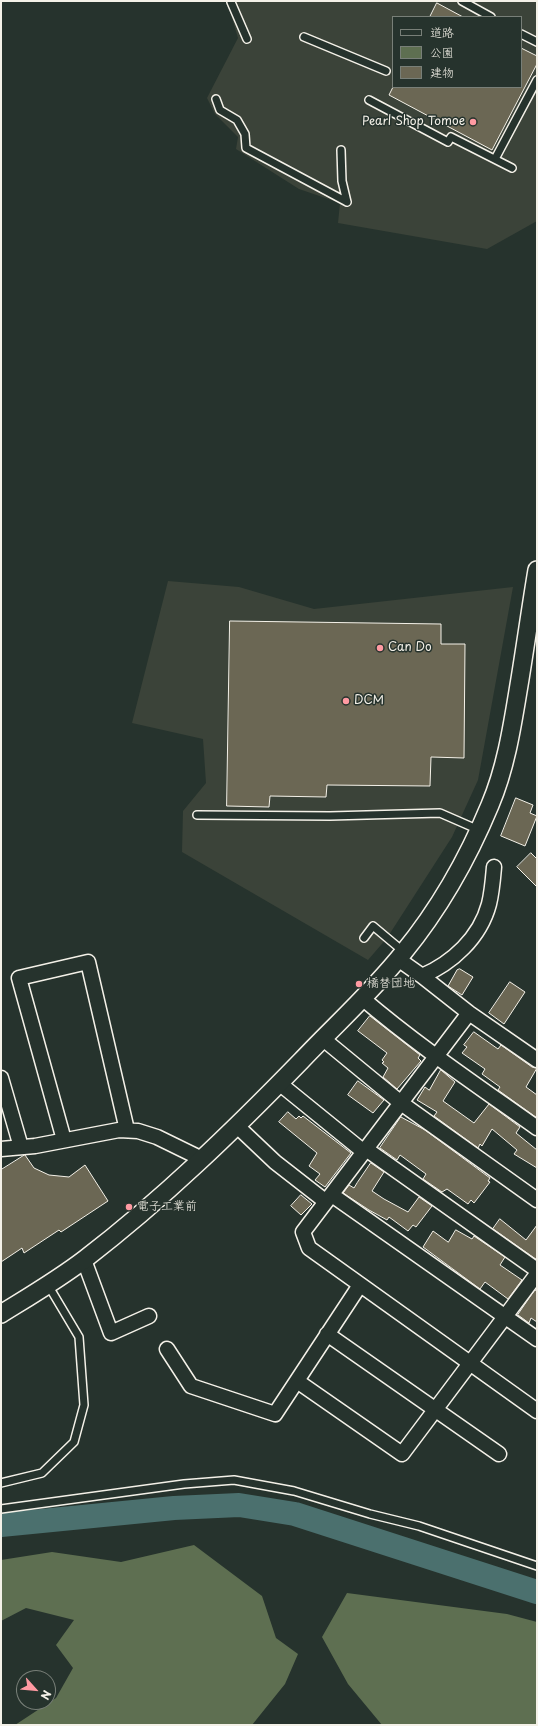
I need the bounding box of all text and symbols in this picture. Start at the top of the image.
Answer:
legend [392,16,522,88]
text: 道路 [430,23,454,41]
text: 公園 [430,43,454,61]
text: 建物 [430,63,454,81]
place label: Pearl Shop Tomoe [362,115,465,129]
marker: Pearl Shop Tomoe [468,117,478,127]
place label: Can Do [388,641,432,655]
marker: Can Do [375,643,385,653]
place label: DCM [354,694,384,708]
marker: DCM [341,696,351,706]
place label: 橋替団地 [367,977,415,991]
marker: 橋替団地 [354,979,364,989]
place label: 電子工業前 [137,1200,197,1214]
marker: 電子工業前 [124,1202,134,1212]
north arrow [16,1670,56,1710]
text: N [37,1687,56,1703]

